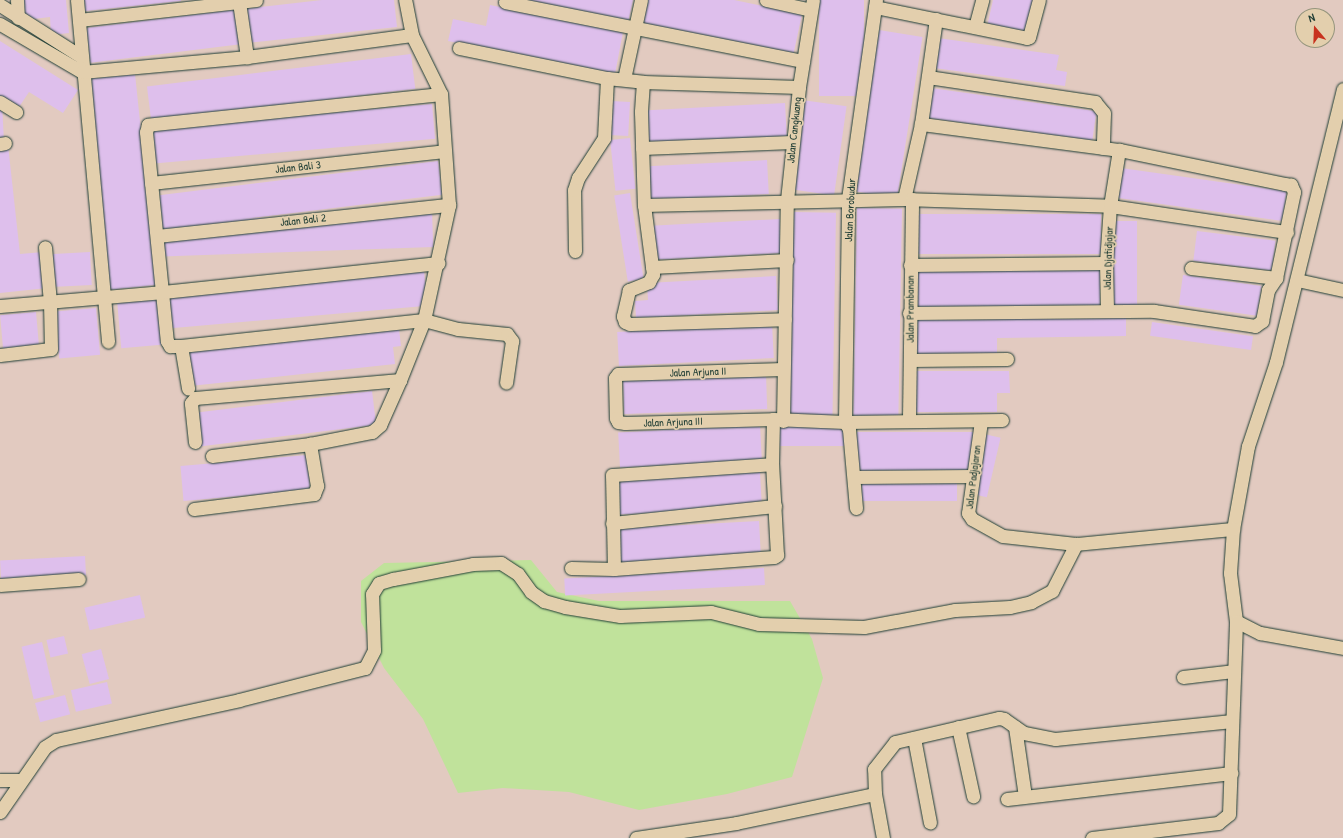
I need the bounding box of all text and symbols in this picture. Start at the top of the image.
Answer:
north arrow [1295,8,1335,48]
text: N [1306,10,1316,25]
street label: Jalan Cangkuang [784,96,804,164]
street label: Jalan Bali 3 [275,158,321,176]
street label: Jalan Borobudur [842,178,858,242]
street label: Jalan Bali 2 [279,211,327,229]
street label: Jalan Djatidjajar [1100,226,1116,290]
street label: Jalan Prambanan [903,275,917,343]
street label: Jalan Arjuna II [669,364,727,380]
street label: Jalan Arjuna III [643,414,703,430]
street label: Jalan Padjajaran [963,444,983,510]

